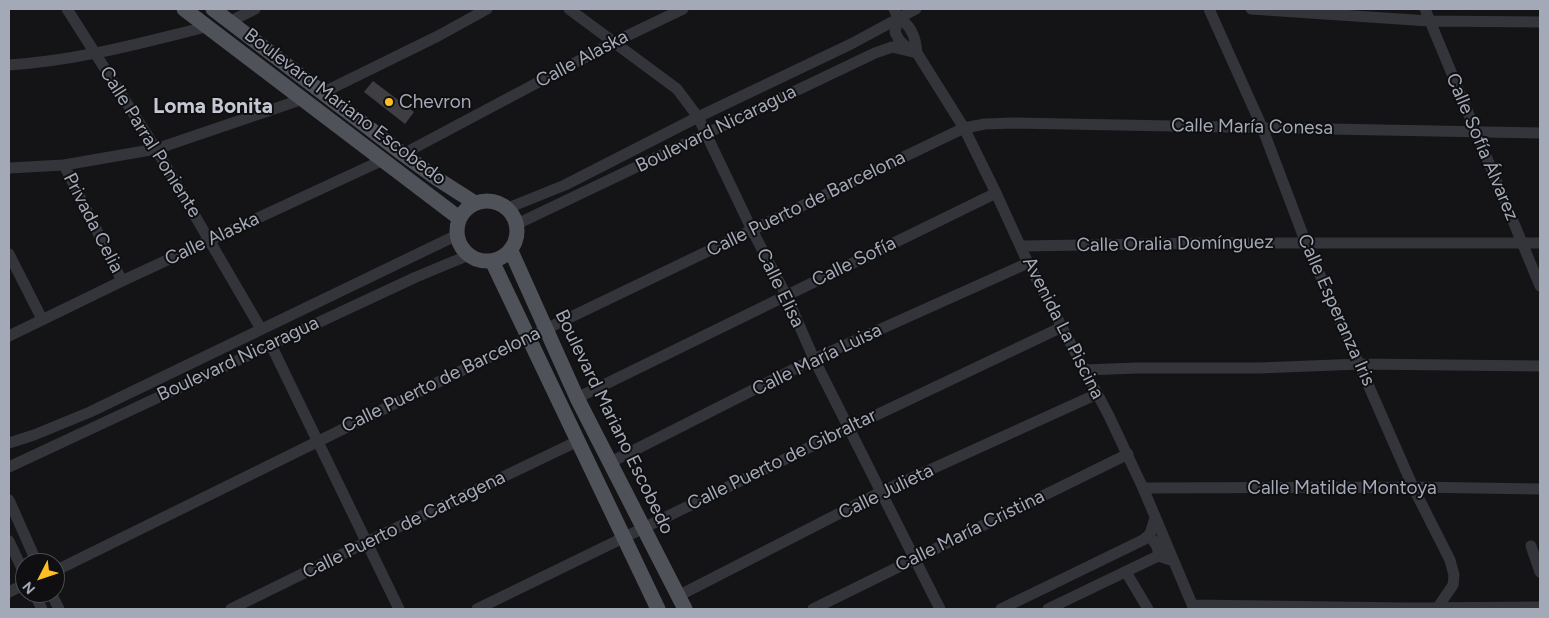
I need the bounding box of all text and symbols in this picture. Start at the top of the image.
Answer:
street label: Boulevard Mariano Escobedo [240,24,450,190]
street label: Calle Alaska [532,25,632,93]
street label: Calle Parral Poniente [94,62,206,222]
street label: Calle Sofía Álvarez [1441,70,1523,224]
street label: Boulevard Nicaragua [632,80,800,178]
place label: Chevron [399,91,471,113]
district label: Loma Bonita [153,94,273,120]
marker: Chevron [383,96,395,108]
street label: Calle María Conesa [1171,114,1333,140]
street label: Calle Puerto de Barcelona [703,146,909,262]
street label: Privada Celia [58,169,128,277]
street label: Calle Alaska [161,207,263,271]
street label: Calle Oralia Domínguez [1076,231,1274,257]
street label: Calle Esperanza Iris [1292,231,1380,389]
street label: Calle Sofía [808,232,900,292]
street label: Calle Elisa [751,245,809,331]
street label: Avenida La Piscina [1017,253,1109,403]
street label: Boulevard Mariano Escobedo [550,306,678,538]
street label: Boulevard Nicaragua [154,312,322,406]
street label: Calle María Luisa [749,319,885,401]
street label: Calle Puerto de Barcelona [338,322,544,438]
street label: Calle Puerto de Gibraltar [684,404,880,516]
street label: Calle Julieta [835,459,937,525]
street label: Calle Puerto de Cartagena [299,466,509,584]
street label: Calle Matilde Montoya [1247,477,1437,499]
street label: Calle María Cristina [892,485,1048,577]
north arrow [15,553,65,603]
text: N [19,578,39,597]

